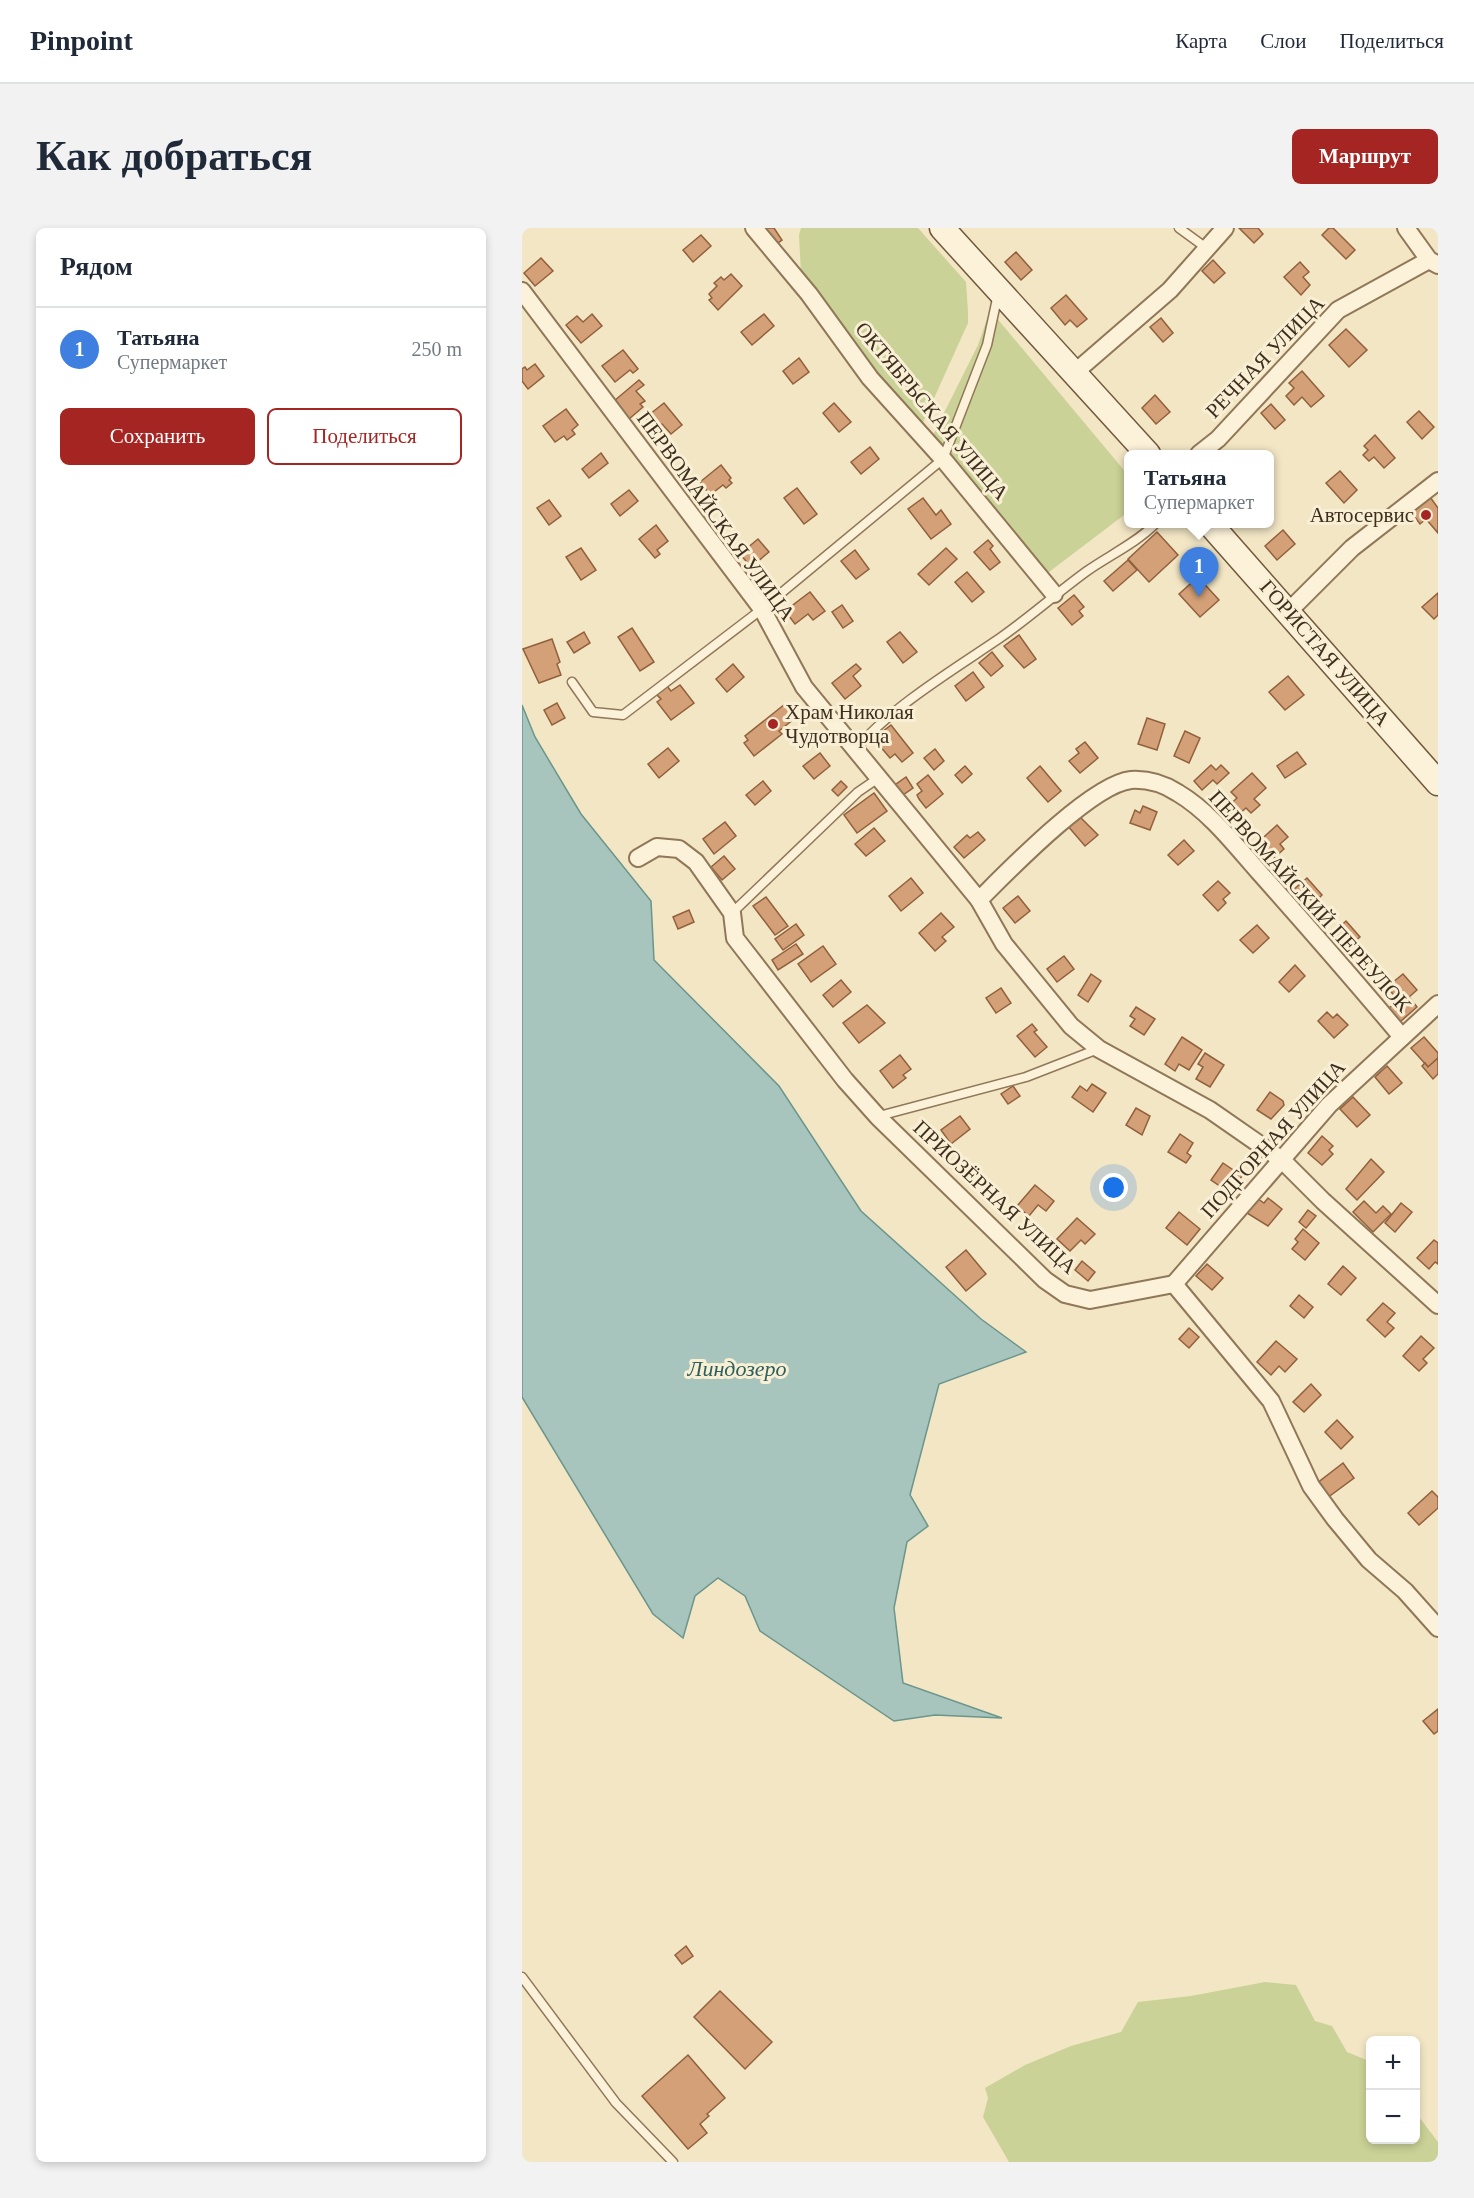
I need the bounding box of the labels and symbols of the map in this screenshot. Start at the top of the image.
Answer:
street label: РЕЧНАЯ УЛИЦА [1201,291,1330,423]
street label: ОКТЯБРЬСКАЯ УЛИЦА [850,317,1014,506]
street label: ПЕРВОМАЙСКАЯ УЛИЦА [632,407,800,626]
place label: Автосервис [1310,503,1414,527]
marker: Автосервис [1419,508,1433,522]
pin: 1 [1180,548,1218,597]
street label: ГОРИСТАЯ УЛИЦА [1255,575,1396,732]
place label: Храм Николая Чудотворца [785,700,914,748]
marker: Храм Николая Чудотворца [766,717,780,731]
street label: ПЕРВОМАЙСКИЙ ПЕРЕУЛОК [1204,785,1417,1017]
street label: ПОДГОРНАЯ УЛИЦА [1196,1055,1351,1223]
street label: ПРИОЗЁРНАЯ УЛИЦА [909,1115,1082,1279]
your location [1099,1173,1128,1202]
water label: Линдозеро [687,1356,787,1381]

